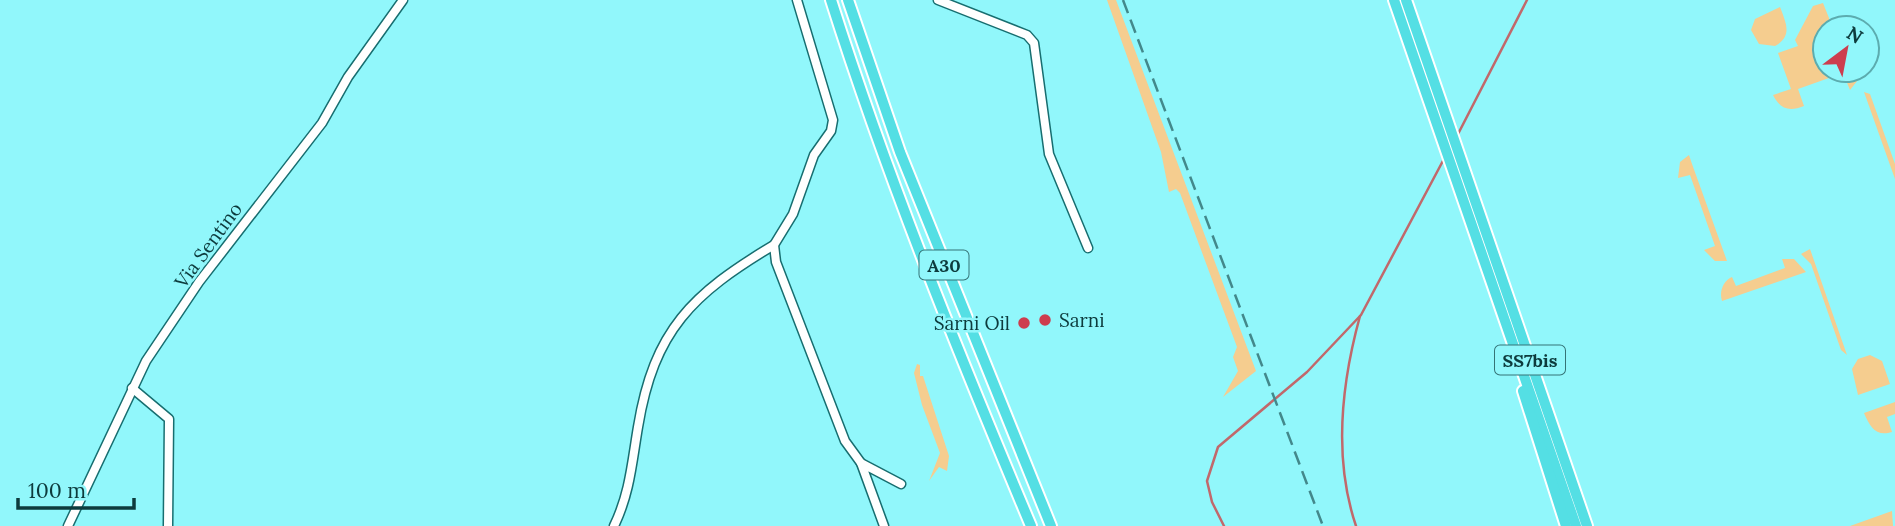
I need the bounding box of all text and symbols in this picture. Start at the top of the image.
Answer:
north arrow [1811,14,1881,84]
text: N [1842,21,1868,49]
street label: Via Sentino [168,197,247,293]
road number: A30 [920,250,968,279]
place label: Sarni [1059,308,1105,332]
place label: Sarni Oil [934,311,1010,335]
marker: Sarni [1037,312,1053,328]
marker: Sarni Oil [1016,315,1032,331]
road number: SS7bis [1495,346,1565,374]
scale bar [18,466,133,510]
text: 100 m [28,477,86,504]

